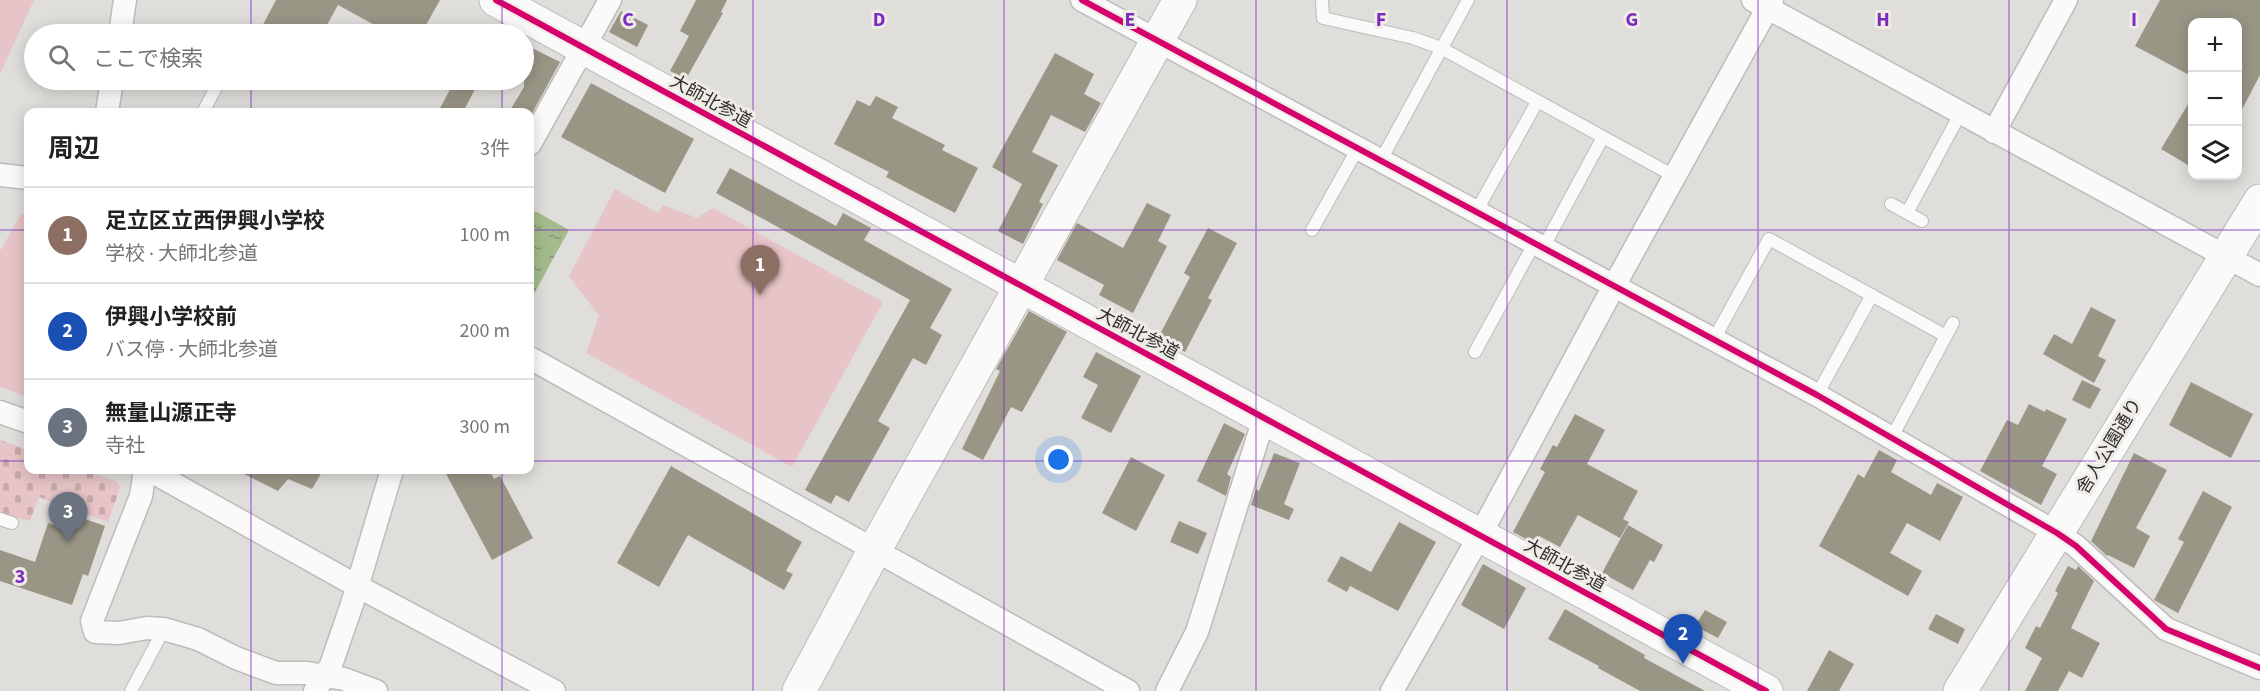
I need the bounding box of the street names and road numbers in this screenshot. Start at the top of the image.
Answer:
street label: 大師北参道 [665,69,756,134]
street label: 大師北参道 [1092,301,1183,366]
street label: 舎人公園通り [2071,394,2148,499]
street label: 大師北参道 [1519,533,1610,598]

